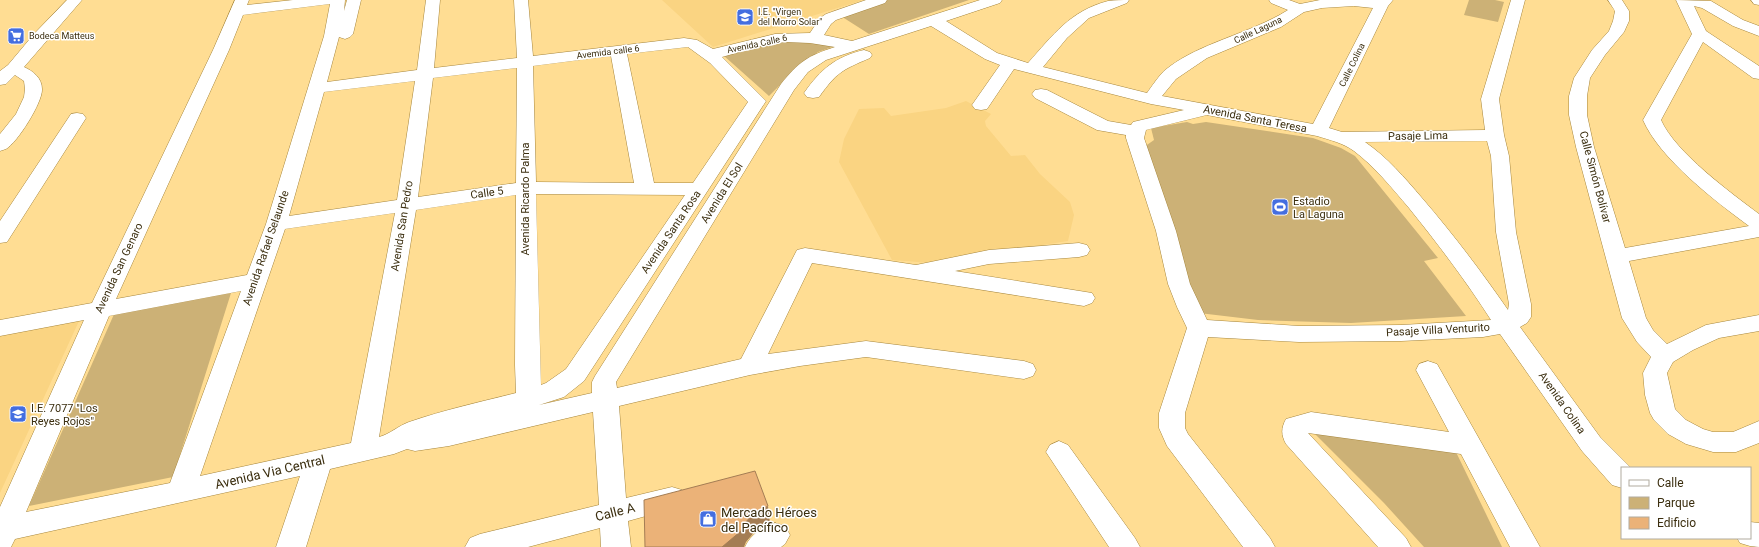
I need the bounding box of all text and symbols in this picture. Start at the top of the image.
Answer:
school or university icon: I.E. "Virgen del Morro Solar" [735,7,755,27]
place label: I.E. "Virgen del Morro Solar" [758,7,822,27]
street label: Calle Laguna [1232,14,1284,45]
supermarket icon: Bodeca Matteus [6,26,26,46]
place label: Bodeca Matteus [29,31,95,41]
street label: Avenida Calle 6 [726,33,788,55]
street label: Calle Colina [1337,41,1367,88]
street label: Avemida calle 6 [576,43,640,61]
street label: Avenida Santa Teresa [1202,103,1308,135]
street label: Pasaje Lima [1388,129,1448,143]
street label: Calle Simón Bolívar [1576,130,1614,225]
street label: Avenida Ricardo Palma [519,143,532,255]
street label: Avenida El Sol [698,160,746,226]
street label: Avenida San Pedro [388,180,416,272]
street label: Calle 5 [470,184,504,202]
street label: Avenida Santa Rosa [638,188,704,276]
street label: Avenida Rafael Selaunde [240,189,292,307]
place label: Estadio La Laguna [1293,195,1344,221]
sports icon: Estadio La Laguna [1270,197,1290,217]
street label: Avenida San Genaro [92,221,146,315]
street label: Pasaje Villa Venturito [1386,321,1490,339]
street label: Avenida Colina [1536,370,1588,436]
place label: I.E. 7077 "Los Reyes Rojos" [31,402,98,428]
school or university icon: I.E. 7077 "Los Reyes Rojos" [8,404,28,424]
street label: Avenida Via Central [214,452,326,492]
legend [1621,467,1751,539]
text: Calle [1657,476,1684,490]
text: Parque [1657,496,1695,510]
street label: Calle A [594,500,637,524]
place label: Mercado Héroes del Pacífico [721,505,817,535]
shop icon: Mercado Héroes del Pacífico [698,509,718,529]
text: Edificio [1657,516,1696,530]

